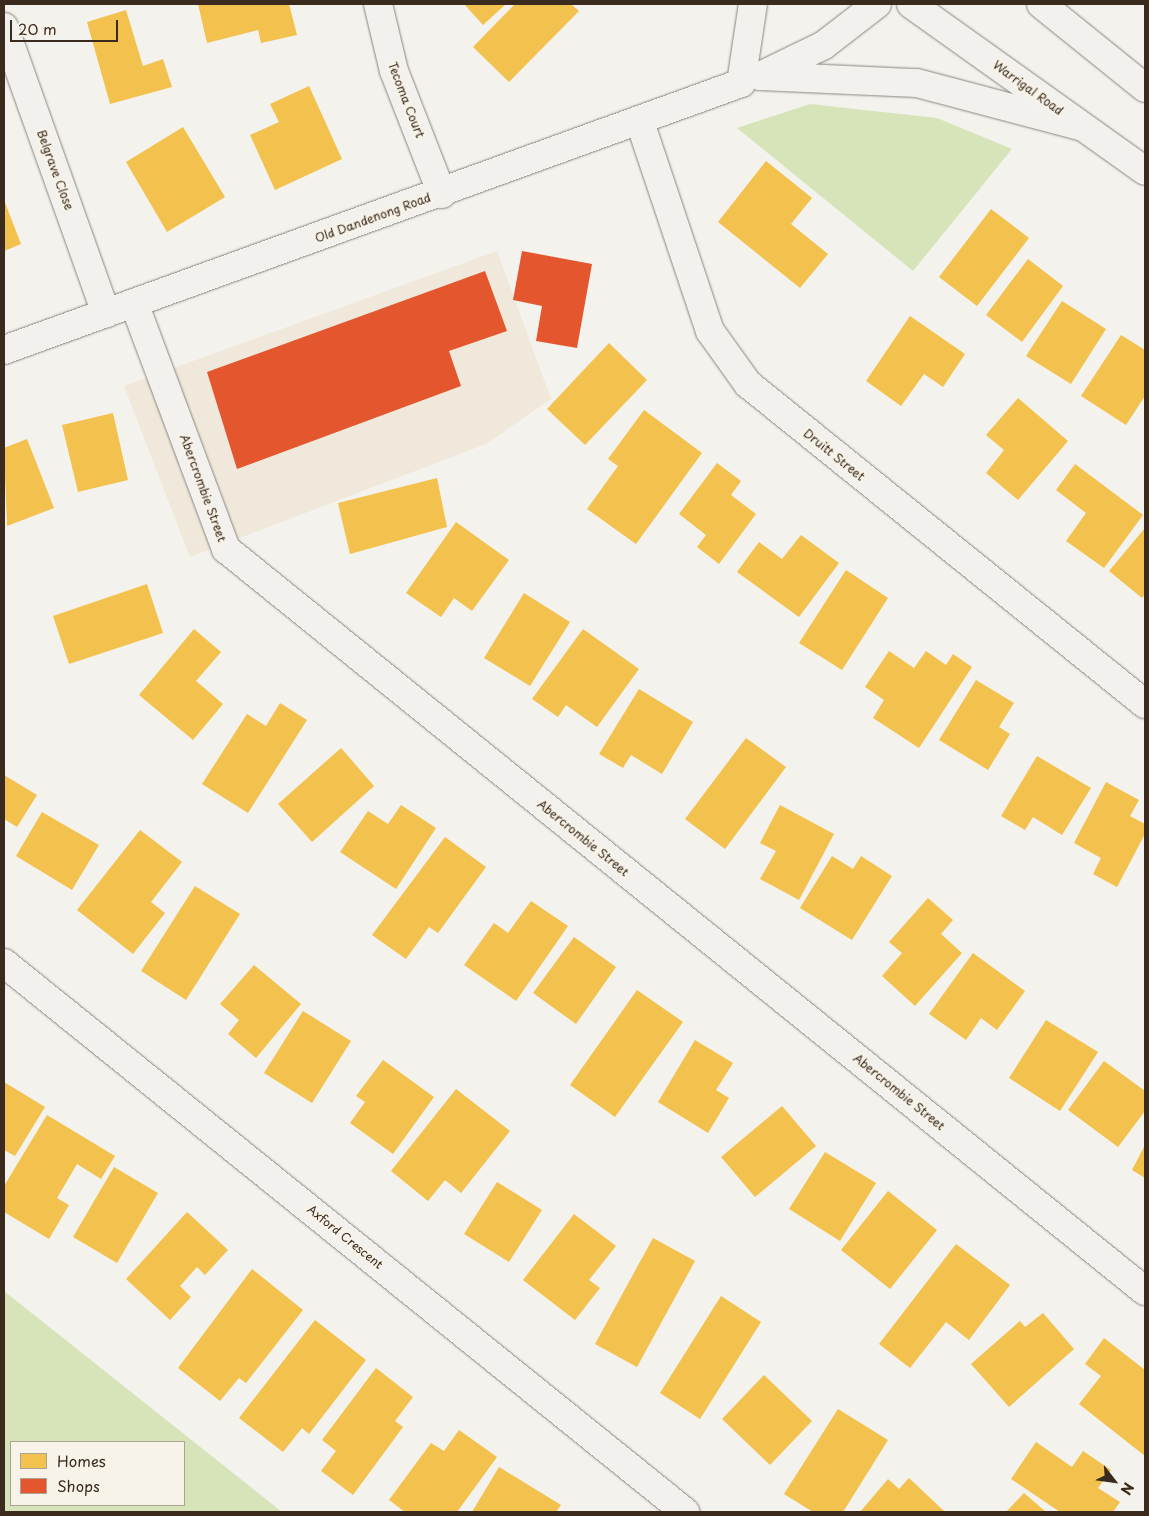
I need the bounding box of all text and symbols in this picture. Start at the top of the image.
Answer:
scale bar [12,10,120,42]
text: 20 m [18,17,57,40]
street label: Warrigal Road [990,58,1066,118]
street label: Tecoma Court [385,60,427,140]
street label: Belgrave Close [34,128,76,212]
street label: Old Dandenong Road [313,190,433,246]
street label: Druitt Street [801,426,867,484]
street label: Abercrombie Street [177,432,229,544]
street label: Abercrombie Street [534,796,632,880]
street label: Abercrombie Street [850,1050,948,1134]
street label: Axford Crescent [304,1202,386,1272]
legend [10,1441,185,1506]
text: Homes [57,1449,106,1472]
north arrow [1089,1456,1139,1506]
text: Shops [57,1474,100,1497]
text: N [1116,1479,1139,1499]

